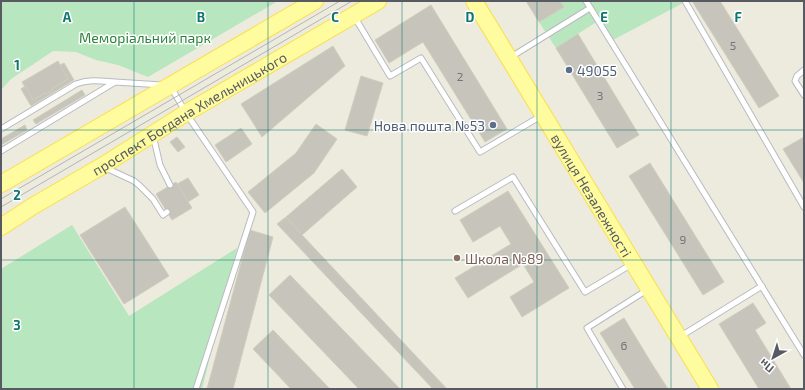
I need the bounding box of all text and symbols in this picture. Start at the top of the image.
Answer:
text: A [63,9,72,25]
text: B [197,9,205,25]
text: C [331,9,339,25]
text: D [466,9,475,25]
text: E [600,9,608,25]
text: F [734,9,742,25]
park label: Меморіальний парк [79,29,211,46]
house number: 5 [730,38,736,52]
street label: проспект Богдана Хмельницького [89,48,290,179]
text: 1 [14,57,20,73]
place label: 49055 [577,62,617,79]
marker: 49055 [564,65,574,75]
house number: 2 [457,69,464,83]
house number: 3 [597,88,603,102]
place label: Нова пошта №53 [374,117,485,134]
marker: Нова пошта №53 [488,120,498,130]
street label: вулиця Незалежності [548,130,636,260]
text: 2 [13,187,21,203]
house number: 9 [680,232,687,246]
place label: Школа №89 [465,250,544,267]
marker: Школа №89 [452,253,462,263]
text: 3 [13,317,21,333]
house number: 6 [621,338,628,352]
north arrow [753,338,793,378]
text: Пн [757,357,776,376]

